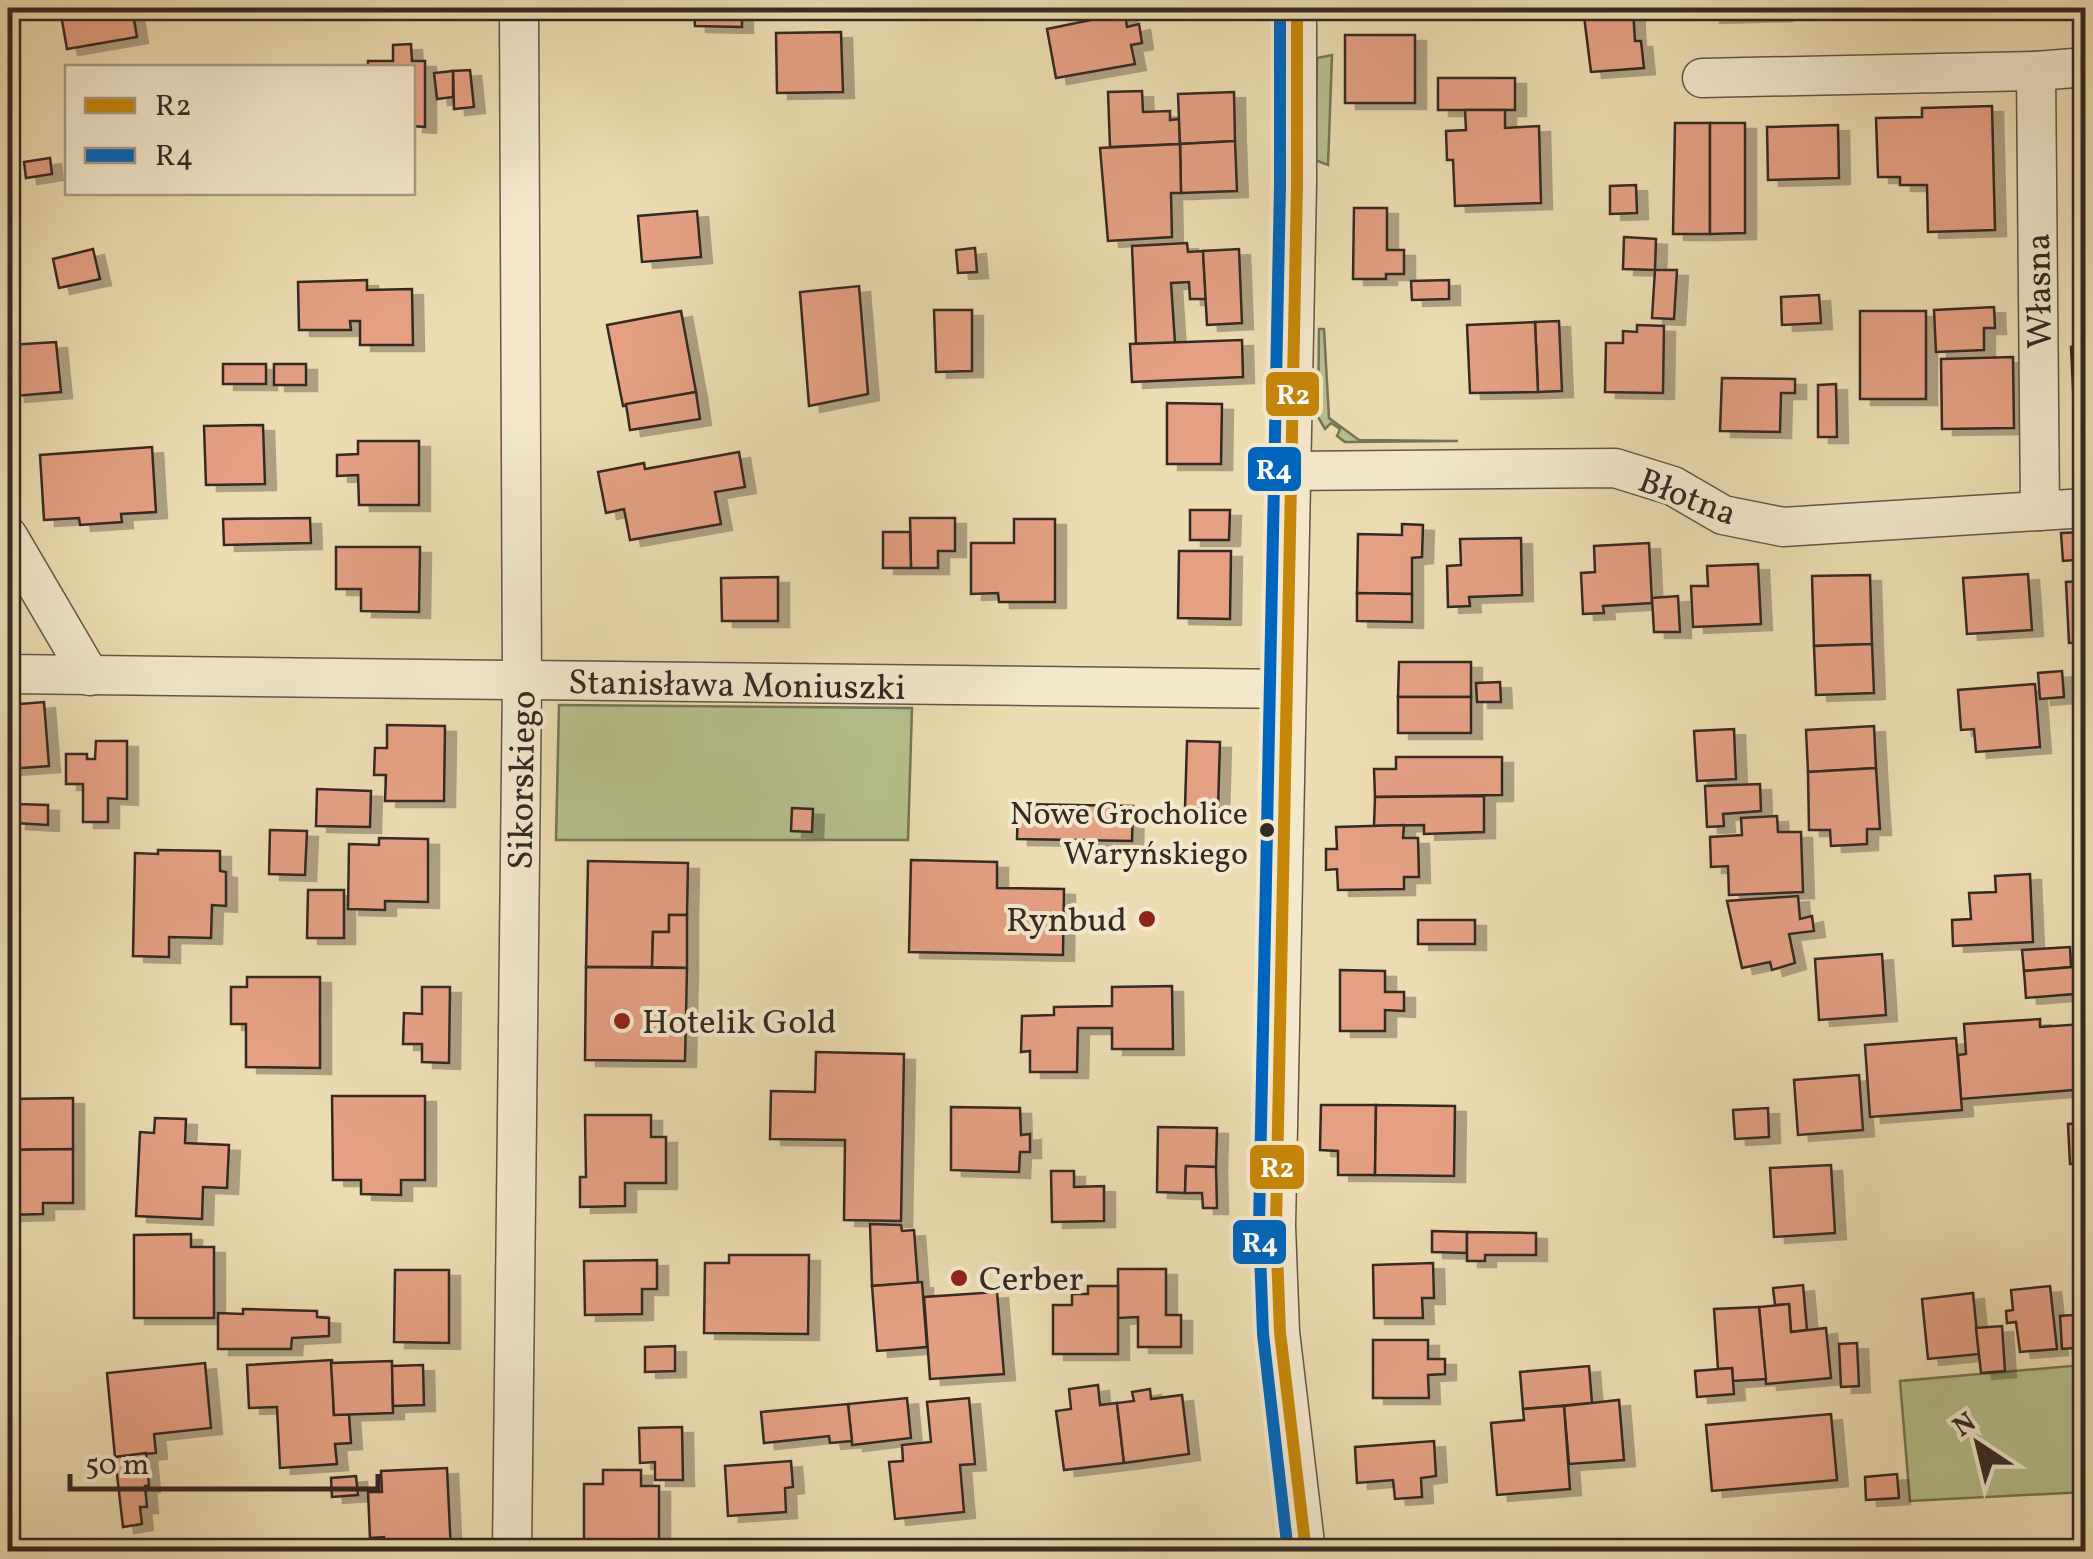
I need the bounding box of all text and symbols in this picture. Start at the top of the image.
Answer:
legend [65,65,415,195]
text: R2 [155,86,192,128]
text: R4 [155,136,193,178]
street label: Własna [2016,233,2066,349]
line badge: R2 [1264,370,1321,418]
text: R2 [1276,377,1310,416]
line badge: R4 [1246,445,1303,493]
text: R4 [1256,452,1292,491]
street label: Błotna [1631,458,1743,539]
street label: Stanisława Moniuszki [568,660,906,714]
street label: Sikorskiego [498,690,550,870]
place label: Nowe Grocholice Waryńskiego [1010,794,1248,878]
marker: Nowe Grocholice Waryńskiego [1257,820,1277,840]
place label: Rynbud [1006,898,1127,946]
marker: Rynbud [1136,908,1158,930]
place label: Hotelik Gold [642,1000,837,1048]
marker: Hotelik Gold [611,1010,633,1032]
line badge: R2 [1248,1143,1306,1191]
text: R2 [1260,1150,1294,1189]
line badge: R4 [1231,1218,1288,1266]
text: R4 [1242,1225,1278,1264]
place label: Cerber [979,1257,1084,1305]
marker: Cerber [948,1267,970,1289]
north arrow [1928,1394,2028,1494]
text: N [1946,1404,1985,1447]
scale bar [70,1429,378,1491]
text: 50 m [85,1445,149,1487]

